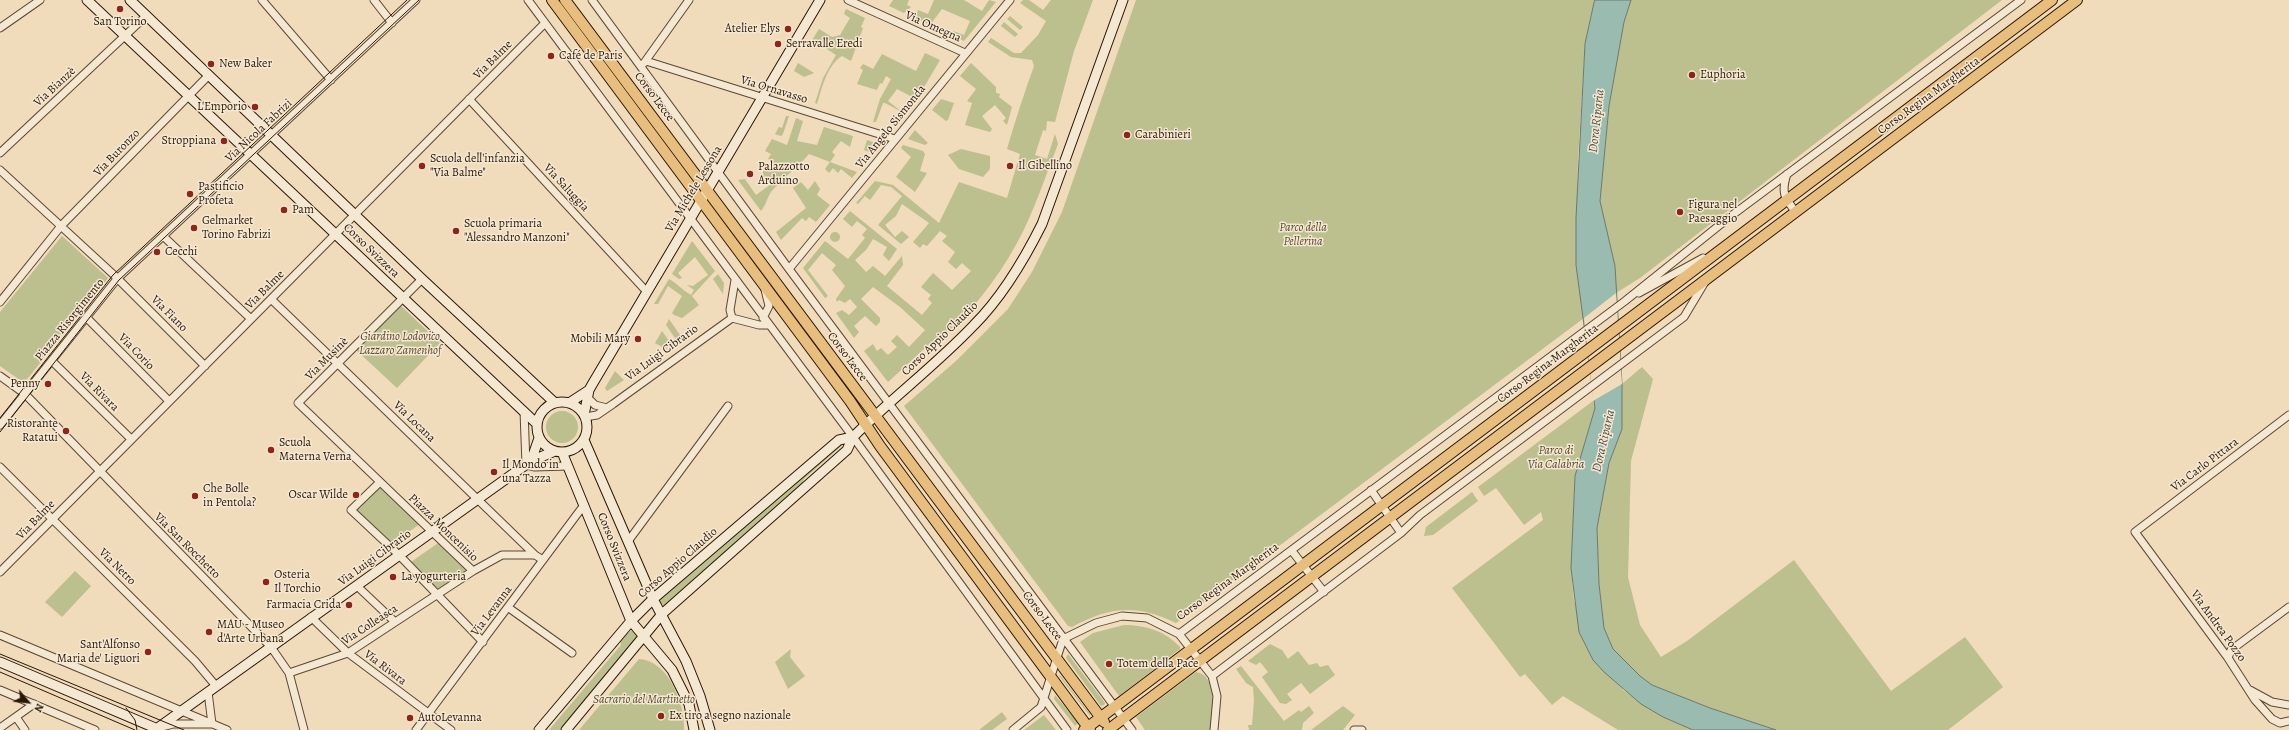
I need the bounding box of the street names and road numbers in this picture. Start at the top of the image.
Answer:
street label: Via Omegna [903,8,963,46]
street label: Via Balme [471,38,515,82]
street label: Corso Regina Margherita [1875,54,1983,138]
street label: Via Bianzè [31,64,79,110]
street label: Corso Lecce [631,70,677,124]
street label: Via Ornavasso [739,73,809,107]
street label: Via Angelo Sismonda [853,82,929,172]
street label: Via Nicola Fabrizi [223,96,295,166]
street label: Via Buronzo [91,126,143,180]
street label: Via Michele Lessona [662,143,726,235]
street label: Via Saluggia [540,161,592,215]
street label: Corso Svizzera [340,221,402,281]
street label: Via Balme [243,268,287,312]
street label: Piazza Risorgimento [32,276,108,364]
street label: Via Fiano [148,293,190,335]
street label: Corso Appio Claudio [899,299,981,379]
street label: Corso Regina Margherita [1495,321,1601,407]
street label: Via Luigi Cibrario [623,322,701,384]
street label: Corso Lecce [824,330,870,384]
street label: Via Corio [115,331,157,373]
street label: Via Musinè [303,335,351,383]
street label: Via Rivara [76,369,122,415]
street label: Via Locana [390,398,438,446]
street label: Via Carlo Pittara [2168,435,2242,495]
street label: Piazza Moncenisio [405,491,481,565]
street label: Via Balme [14,497,58,543]
street label: Via San Rocchetto [151,510,223,582]
street label: Corso Svizzera [594,511,634,583]
street label: Corso Appio Claudio [635,525,721,601]
street label: Via Luigi Cibrario [336,527,414,589]
street label: Corso Regina Margherita [1174,540,1282,624]
street label: Via Netro [96,546,138,588]
street label: Via Levanna [468,583,516,639]
street label: Via Andrea Pozzo [2187,587,2249,665]
street label: Corso Lecce [1019,589,1065,643]
street label: Via Colleasca [339,602,401,648]
street label: Via Rivara [361,647,409,689]

